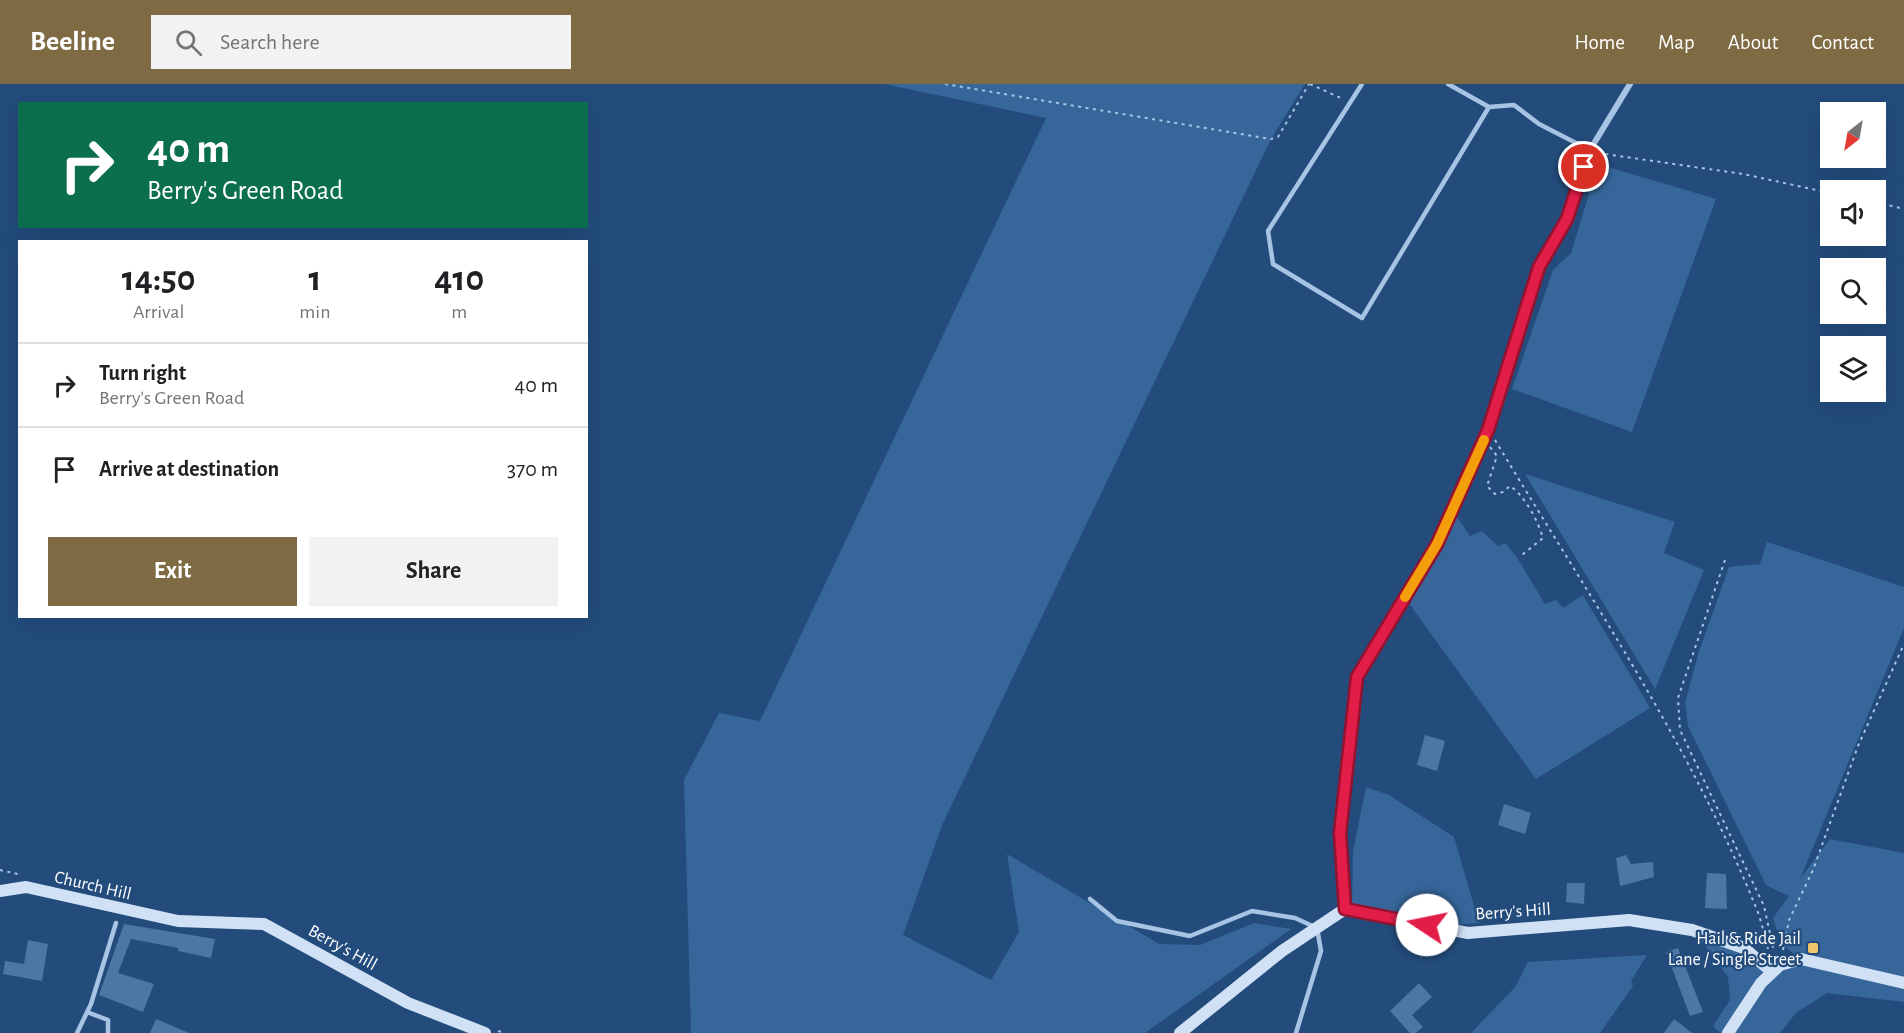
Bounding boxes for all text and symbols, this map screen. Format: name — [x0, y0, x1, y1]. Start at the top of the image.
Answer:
search box — [151, 15, 571, 69]
icon: search — [172, 26, 205, 59]
text: Beeline — [30, 28, 115, 56]
text: Search here — [220, 31, 320, 53]
text: Home — [1574, 32, 1625, 53]
text: Map — [1658, 32, 1695, 53]
text: About — [1728, 32, 1778, 53]
text: Contact — [1811, 32, 1874, 53]
north arrow — [1820, 102, 1886, 168]
map controls — [1820, 102, 1886, 402]
icon: right — [48, 126, 126, 204]
text: 40 m — [147, 128, 230, 170]
pin — [1558, 141, 1609, 192]
icon: arrive — [1567, 150, 1600, 183]
text: Berry's Green Road — [147, 177, 343, 204]
button: sound — [1820, 180, 1886, 246]
button: search — [1820, 258, 1886, 324]
text: 14:50 — [122, 261, 195, 297]
text: 1 — [308, 261, 321, 297]
text: 410 — [434, 261, 484, 297]
text: Arrival — [133, 302, 184, 322]
text: min — [299, 302, 330, 322]
text: m — [451, 302, 467, 322]
button: layers — [1820, 336, 1886, 402]
text: Turn right — [99, 362, 186, 384]
icon: right — [48, 369, 81, 402]
text: 40 m — [515, 374, 558, 396]
text: Berry's Green Road — [99, 388, 244, 408]
icon: arrive — [48, 453, 81, 486]
text: Arrive at destination — [99, 458, 279, 480]
text: 370 m — [507, 458, 558, 480]
button: Exit — [48, 537, 297, 606]
button: Share — [309, 537, 558, 606]
street label: Church Hill — [53, 868, 133, 904]
position arrow — [1395, 893, 1459, 957]
street label: Berry's Hill — [1475, 900, 1551, 924]
street label: Berry's Hill — [305, 922, 380, 974]
place label: Hail & Ride Jail Lane / Single Street — [1668, 930, 1801, 969]
marker: Hail & Ride Jail Lane / Single Street — [1806, 941, 1820, 955]

